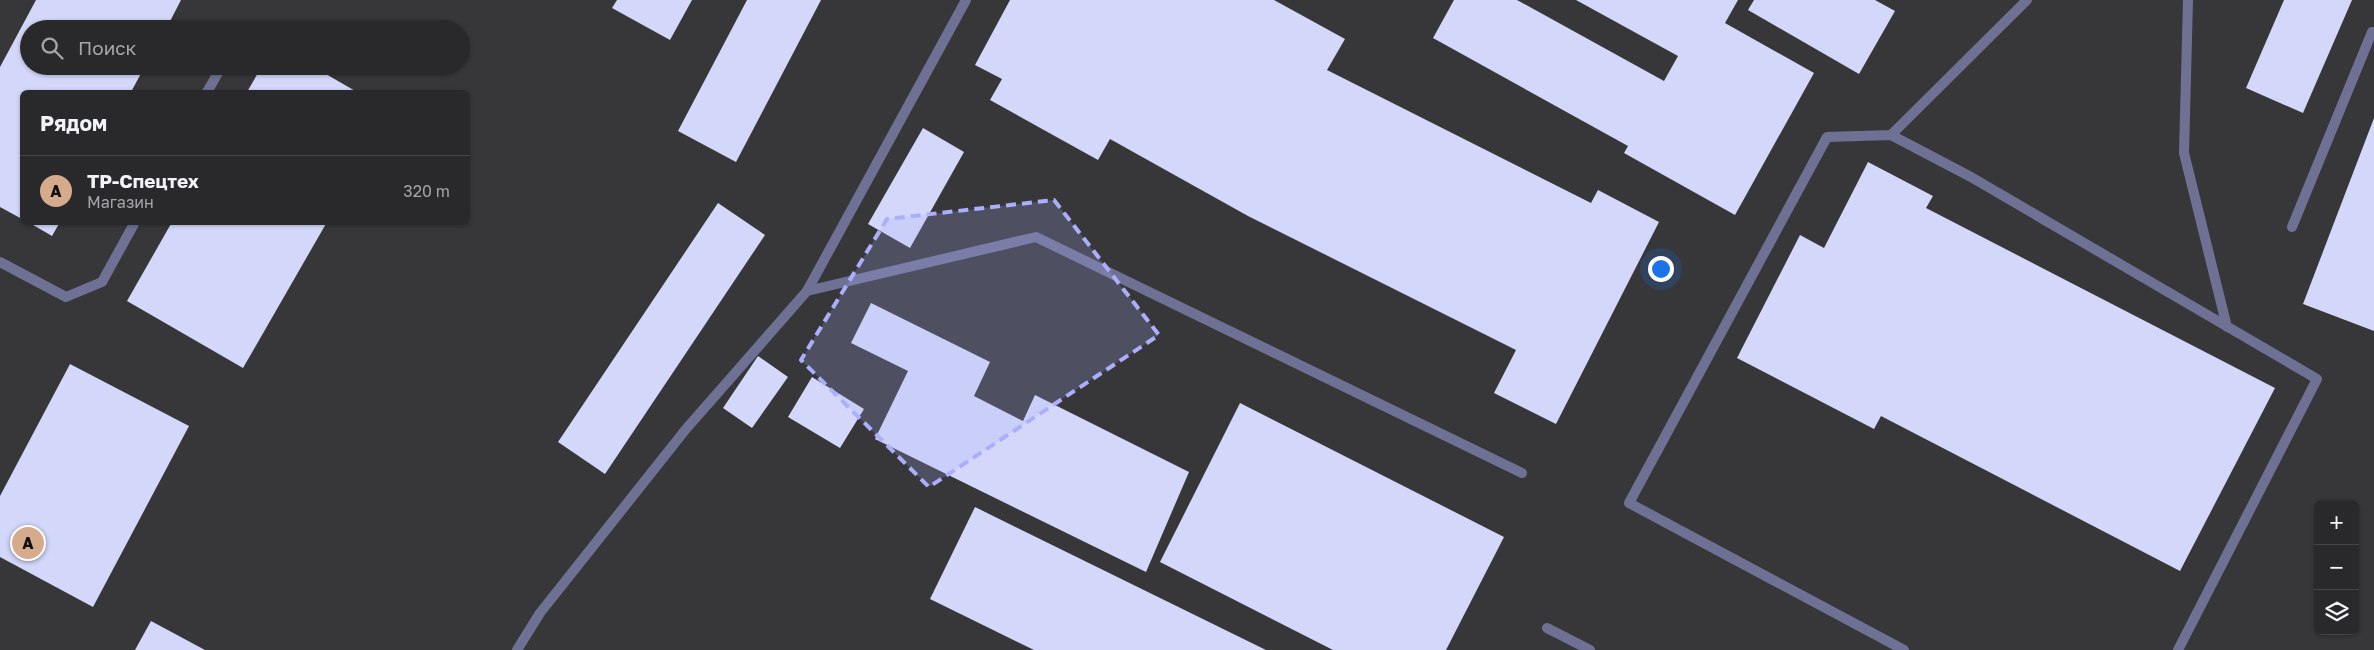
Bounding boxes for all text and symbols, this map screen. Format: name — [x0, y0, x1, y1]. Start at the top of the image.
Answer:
search box — [20, 20, 470, 75]
icon: search — [38, 34, 66, 62]
text: Поиск — [78, 36, 137, 59]
text: Рядом — [40, 110, 107, 136]
text: ТР-Спецтех — [87, 169, 199, 192]
text: A — [50, 181, 62, 201]
text: 320 m — [403, 181, 450, 201]
text: Магазин — [87, 192, 154, 212]
your location — [1648, 256, 1674, 282]
map controls — [2314, 500, 2359, 635]
button: + — [2314, 500, 2359, 545]
pin: A — [12, 524, 44, 562]
button: − — [2314, 545, 2359, 590]
button: layers — [2314, 590, 2359, 635]

